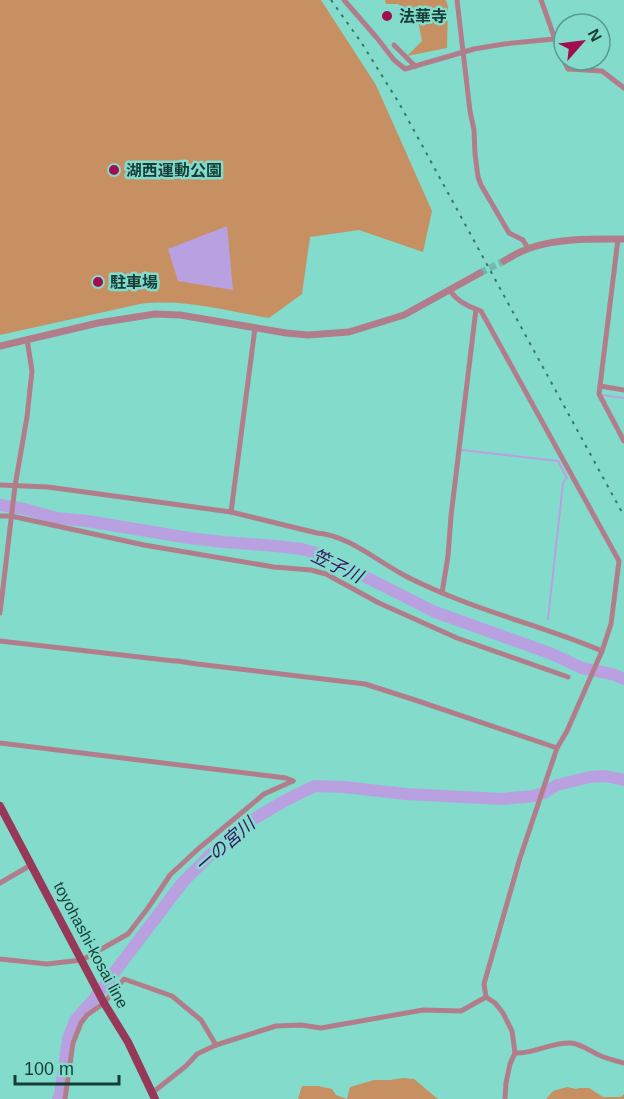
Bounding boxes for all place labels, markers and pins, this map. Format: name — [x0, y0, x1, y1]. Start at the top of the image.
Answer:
place label: 法華寺 — [399, 8, 447, 25]
marker: 法華寺 — [380, 9, 394, 23]
place label: 湖西運動公園 — [126, 162, 222, 179]
marker: 湖西運動公園 — [107, 163, 121, 177]
place label: 駐車場 — [110, 274, 158, 291]
marker: 駐車場 — [91, 275, 105, 289]

